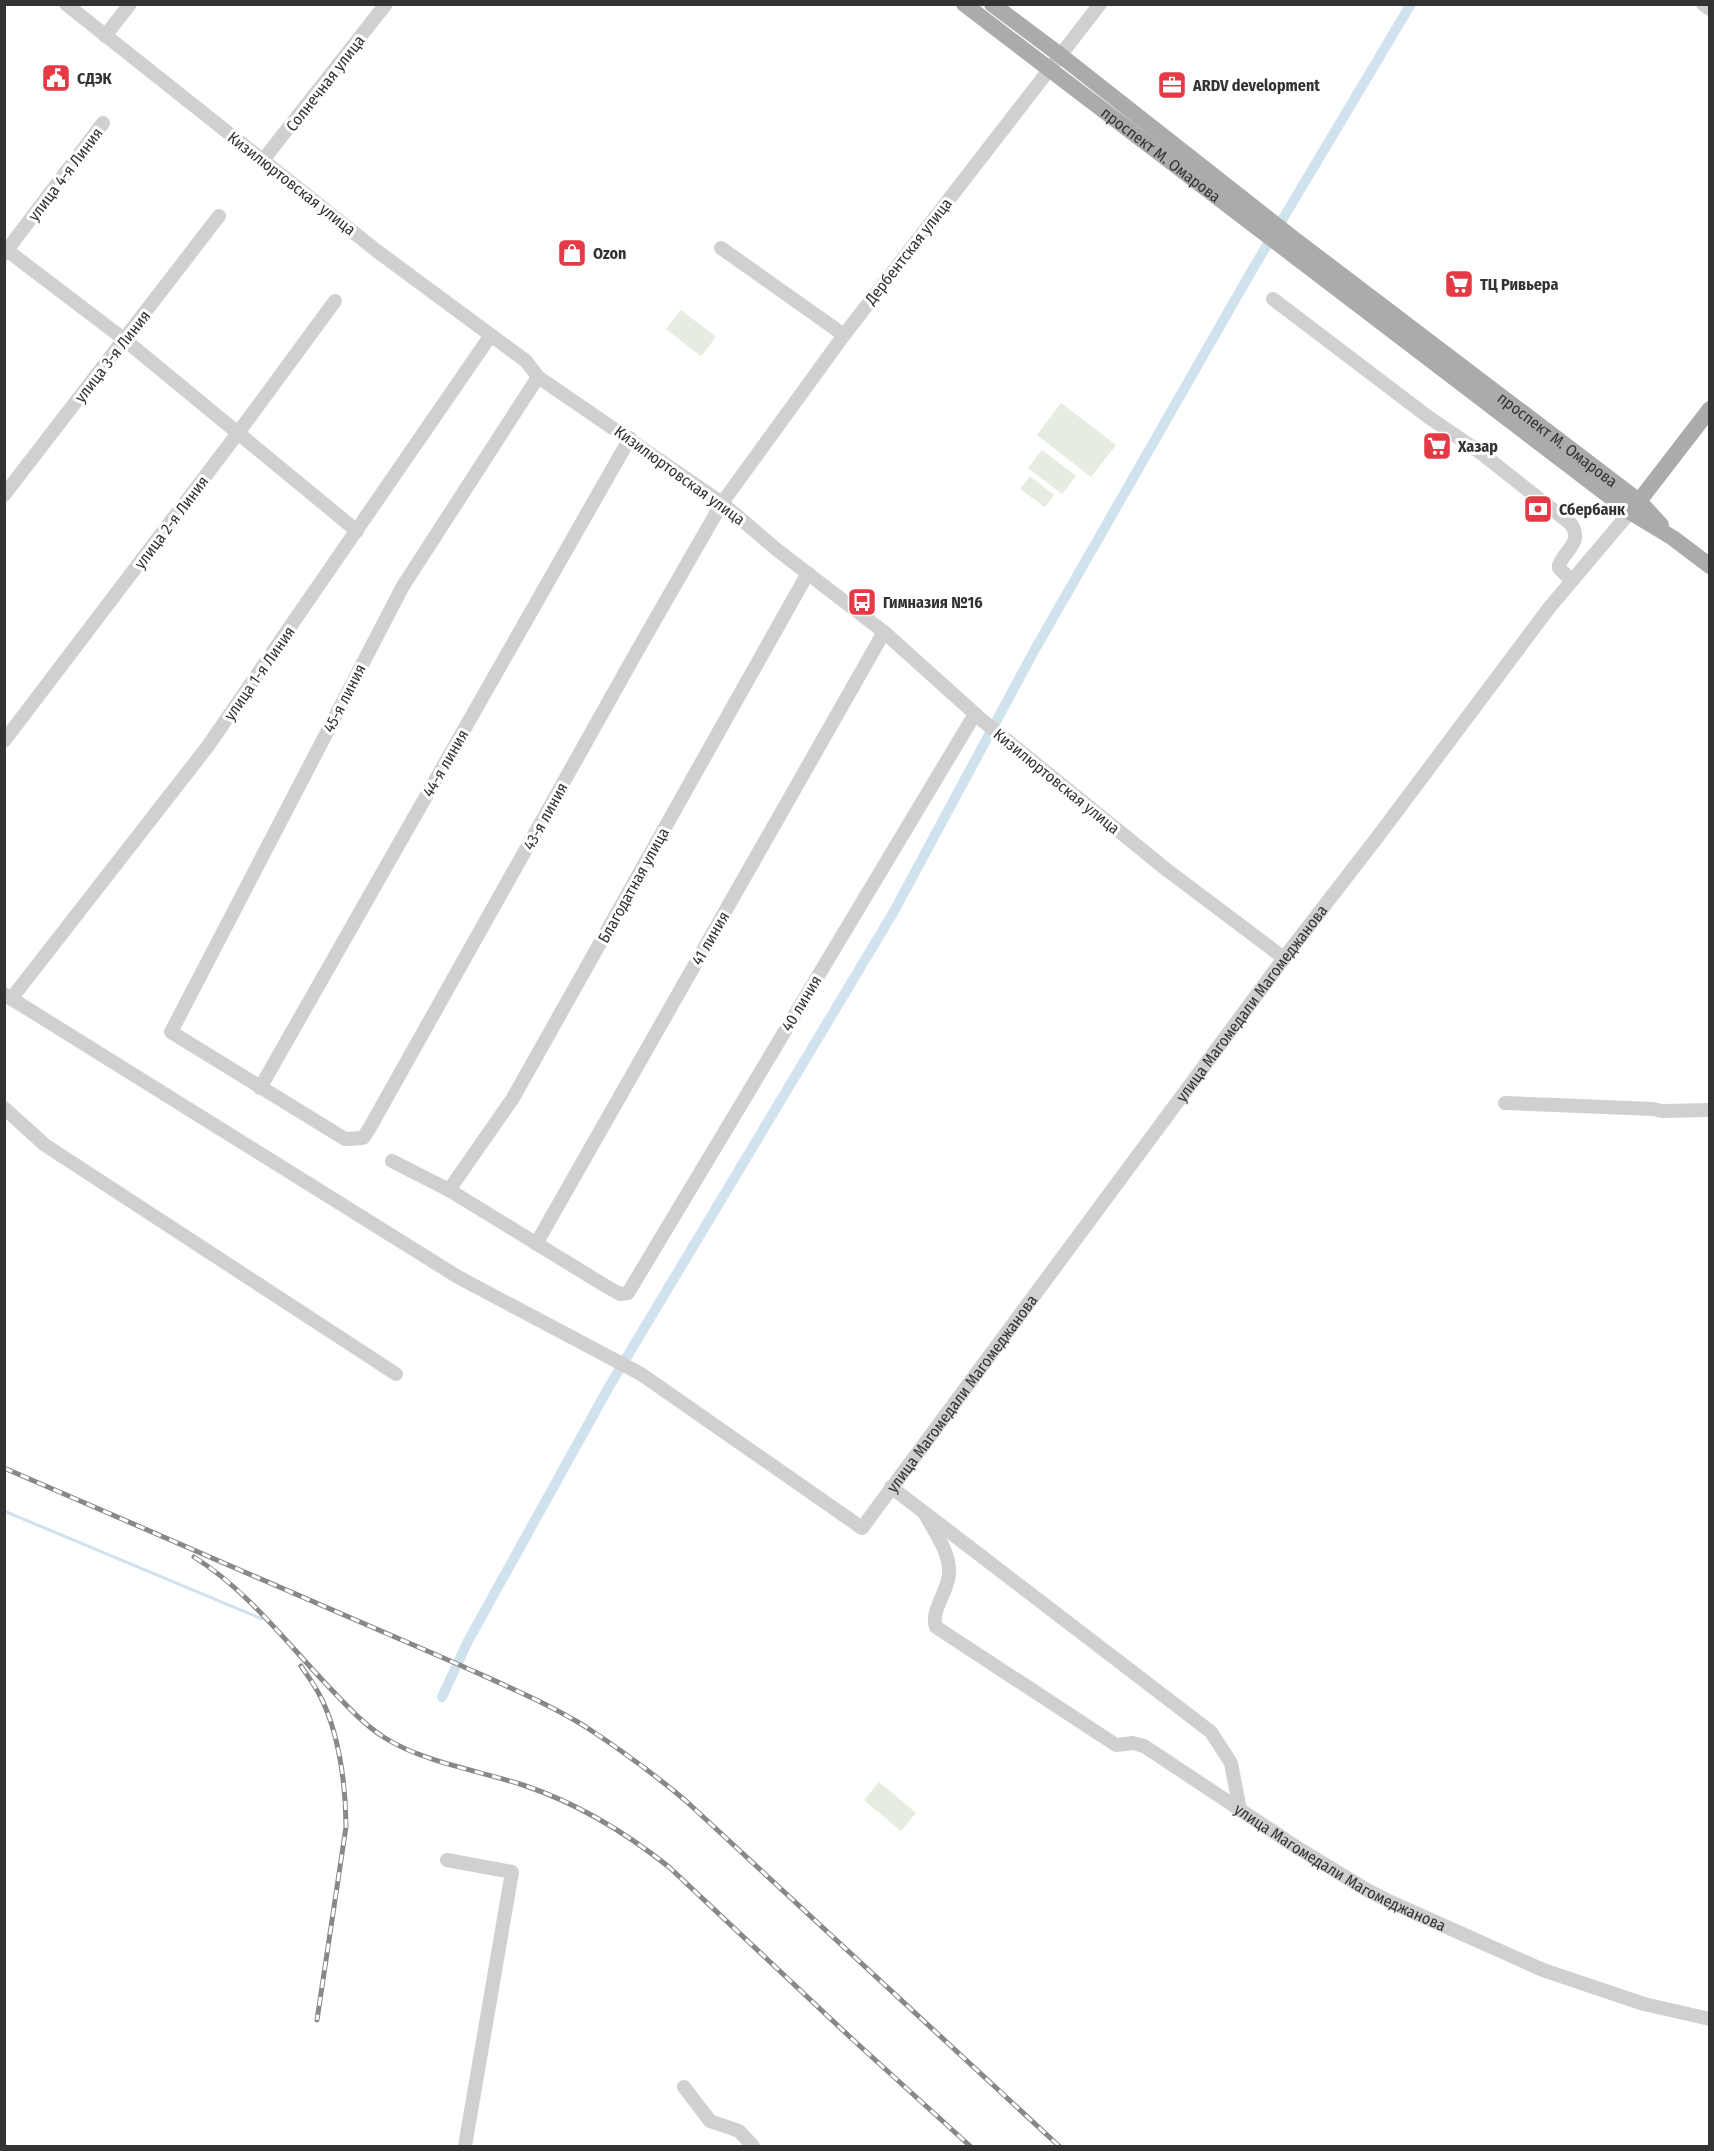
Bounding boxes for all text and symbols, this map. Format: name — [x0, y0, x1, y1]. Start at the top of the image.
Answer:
street label: Солнечная улица — [282, 31, 369, 135]
public building icon: СДЭК — [40, 62, 72, 94]
place label: СДЭК — [77, 69, 113, 88]
office icon: ARDV development — [1156, 69, 1188, 101]
place label: ARDV development — [1192, 76, 1320, 95]
street label: проспект М. Омарова — [1097, 103, 1225, 207]
street label: улица 4-я Линия — [24, 124, 107, 225]
street label: Кизилюртовская улица — [224, 128, 359, 239]
street label: Дербентская улица — [860, 194, 956, 309]
shop icon: Ozon — [556, 237, 588, 269]
place label: Ozon — [593, 244, 626, 263]
supermarket icon: ТЦ Ривьера — [1443, 268, 1475, 300]
place label: ТЦ Ривьера — [1480, 275, 1558, 294]
street label: улица 3-я Линия — [71, 307, 154, 406]
street label: проспект М. Омарова — [1494, 388, 1621, 491]
street label: Кизилюртовская улица — [611, 422, 749, 529]
supermarket icon: Хазар — [1421, 430, 1453, 462]
place label: Хазар — [1457, 437, 1498, 456]
street label: улица 2-я Линия — [130, 472, 212, 572]
bank icon: Сбербанк — [1522, 493, 1554, 525]
place label: Сбербанк — [1559, 500, 1626, 519]
bus stop icon: Гимназия №16 — [846, 586, 878, 618]
place label: Гимназия №16 — [883, 593, 983, 612]
street label: улица 1-я Линия — [220, 623, 299, 724]
street label: 45-я линия — [319, 661, 370, 736]
street label: Кизилюртовская улица — [990, 725, 1124, 838]
street label: 44-я линия — [419, 726, 472, 800]
street label: 43-я линия — [519, 779, 572, 853]
street label: Благодатная улица — [594, 824, 673, 946]
street label: улица Магомедали Магомеджановa — [1172, 901, 1332, 1106]
street label: 41 линия — [688, 908, 733, 968]
street label: 40 линия — [777, 972, 825, 1035]
street label: улица Магомедали Магомеджановa — [883, 1291, 1042, 1496]
street label: улица Магомедали Магомеджановa — [1231, 1800, 1449, 1936]

